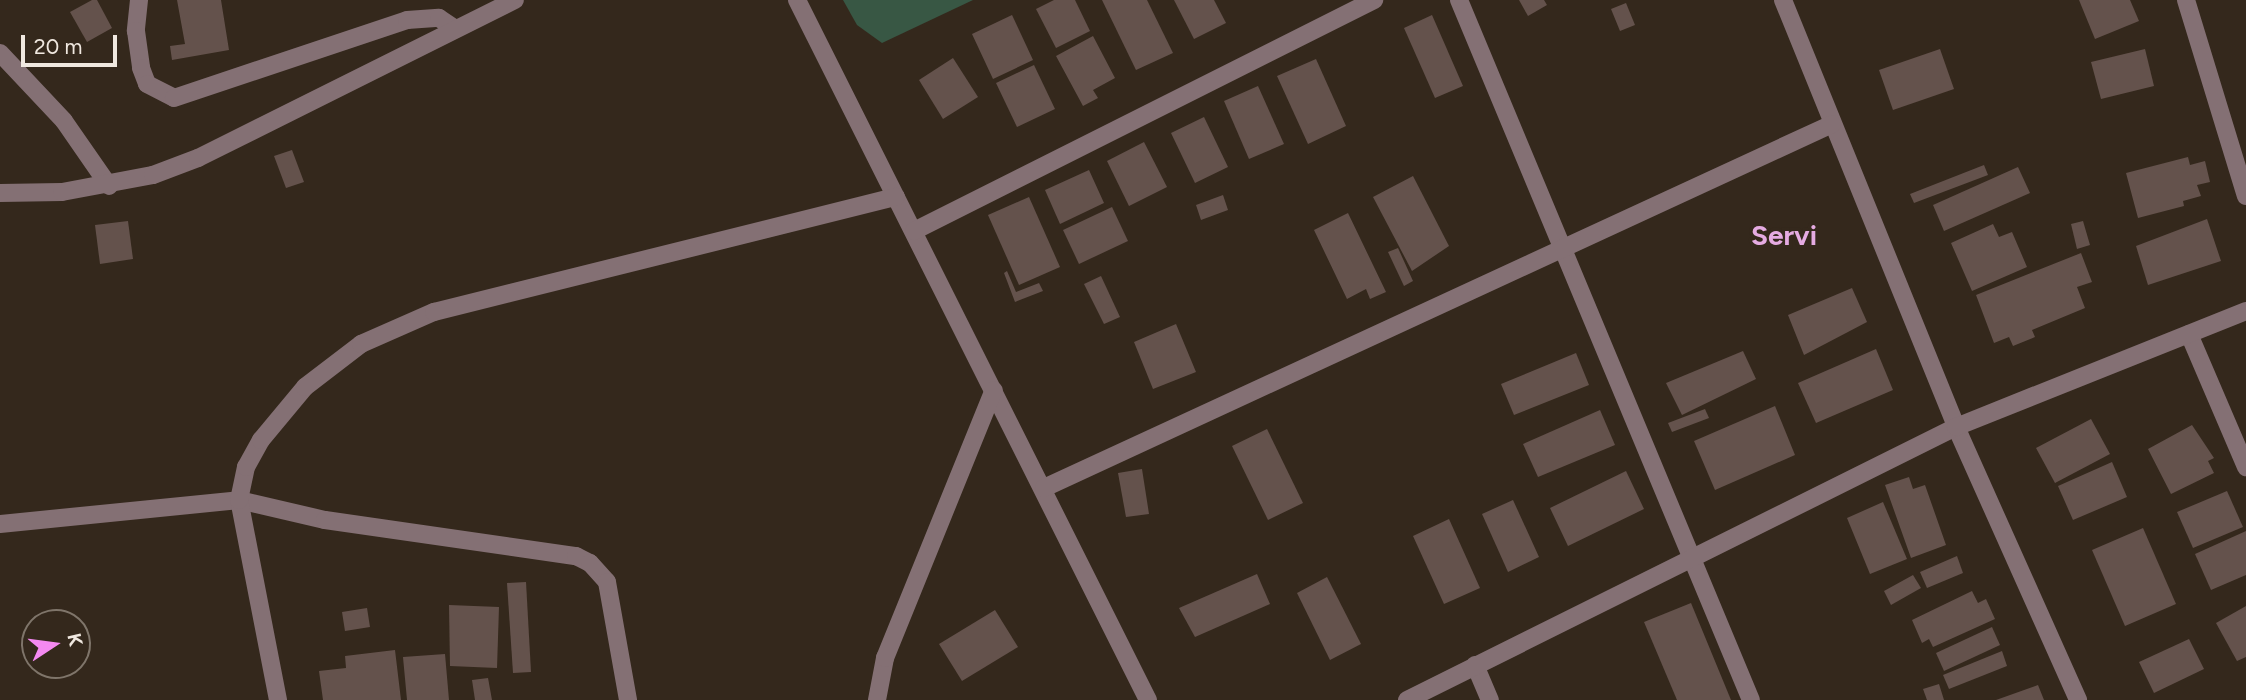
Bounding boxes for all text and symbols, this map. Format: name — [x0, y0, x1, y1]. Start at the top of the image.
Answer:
scale bar — [24, 21, 121, 65]
text: 20 m — [34, 34, 82, 59]
district label: Servi — [1751, 218, 1817, 252]
north arrow — [21, 609, 91, 679]
text: K — [62, 631, 88, 648]

